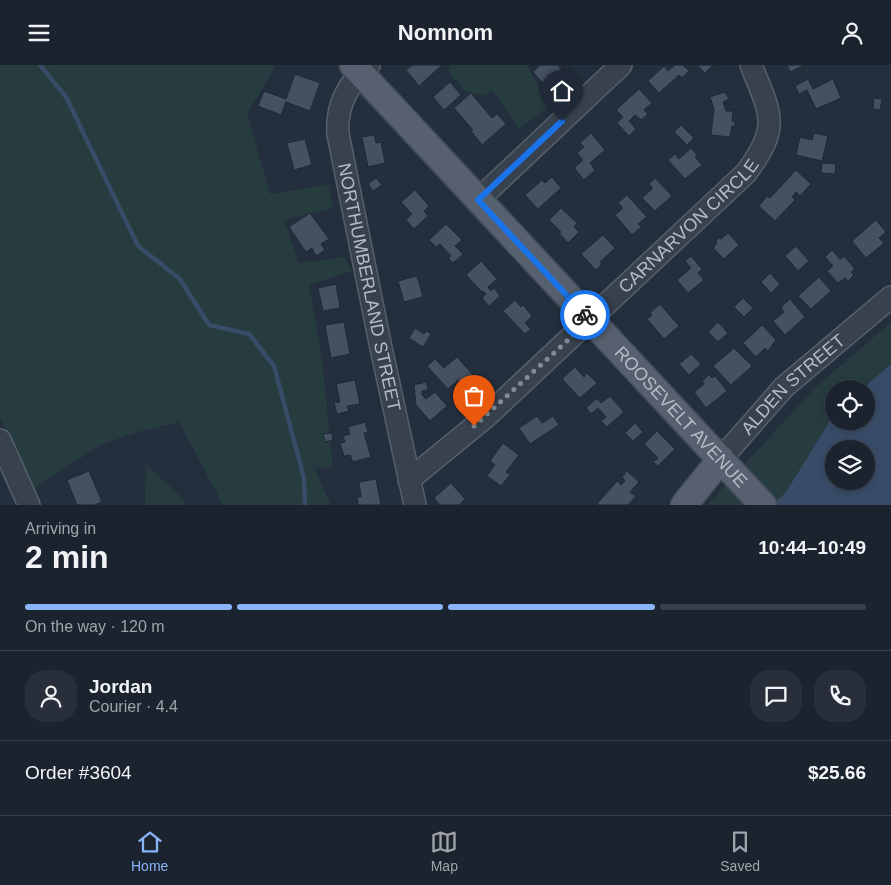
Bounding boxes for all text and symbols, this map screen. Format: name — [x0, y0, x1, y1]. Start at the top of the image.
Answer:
icon: menu — [25, 19, 53, 47]
icon: person — [838, 19, 866, 47]
text: Nomnom — [398, 20, 493, 45]
pin — [541, 70, 583, 121]
icon: home — [548, 77, 576, 105]
street label: CARNARVON CIRCLE — [614, 155, 763, 297]
street label: NORTHUMBERLAND STREET — [334, 161, 404, 413]
courier — [560, 290, 610, 340]
icon: bike — [571, 301, 599, 329]
street label: ALDEN STREET — [737, 330, 849, 439]
street label: ROOSEVELT AVENUE — [610, 342, 751, 491]
pin — [453, 375, 495, 426]
map controls — [825, 380, 875, 490]
button: locate — [825, 380, 875, 430]
icon: bag — [460, 382, 488, 410]
button: layers — [825, 440, 875, 490]
text: Arriving in — [25, 520, 96, 537]
text: 10:44–10:49 — [758, 537, 866, 558]
text: 2 min — [25, 539, 109, 575]
text: On the way · 120 m — [25, 618, 165, 635]
button: person — [25, 670, 77, 722]
button: chat — [750, 670, 802, 722]
button: phone — [814, 670, 866, 722]
text: Jordan — [89, 676, 152, 697]
text: Courier · 4.4 — [89, 698, 178, 715]
text: Order #3604 — [25, 762, 132, 783]
text: $25.66 — [808, 762, 866, 783]
tab: Home — [131, 828, 168, 874]
tab: Map — [430, 828, 458, 874]
tab: Saved — [720, 828, 760, 874]

